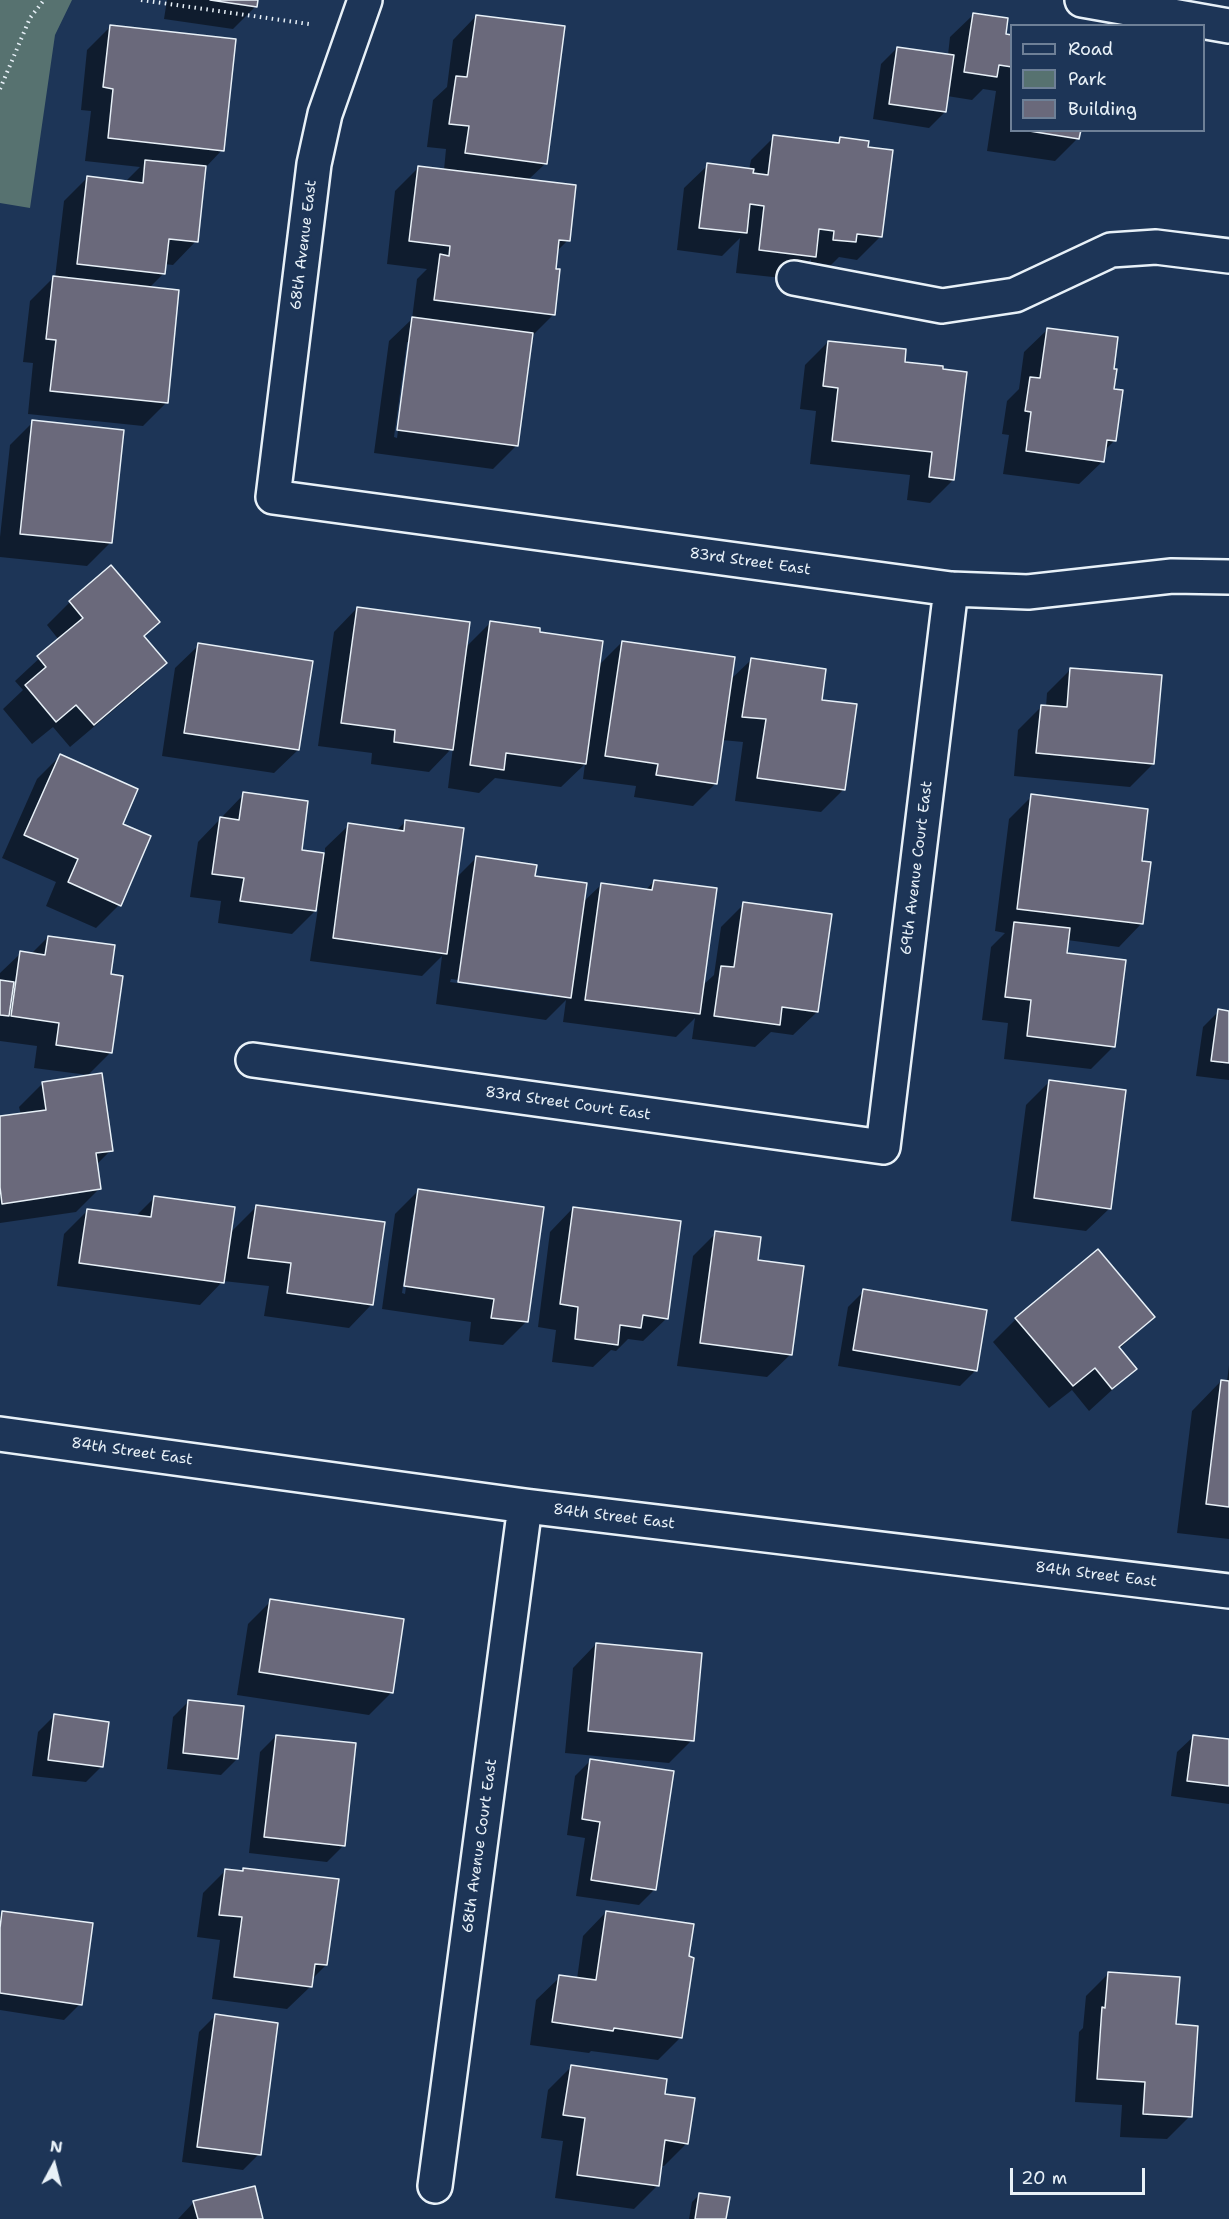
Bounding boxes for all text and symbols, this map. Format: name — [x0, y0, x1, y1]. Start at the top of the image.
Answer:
legend — [1010, 24, 1205, 132]
text: Road — [1068, 37, 1113, 61]
text: Park — [1068, 67, 1107, 91]
text: Building — [1068, 97, 1137, 121]
street label: 68th Avenue East — [287, 179, 321, 311]
street label: 83rd Street East — [688, 545, 812, 579]
street label: 69th Avenue Court East — [897, 780, 937, 956]
street label: 83rd Street Court East — [484, 1083, 652, 1125]
street label: 84th Street East — [70, 1435, 194, 1469]
street label: 84th Street East — [552, 1501, 676, 1533]
street label: 84th Street East — [1034, 1559, 1158, 1591]
street label: 68th Avenue Court East — [459, 1758, 501, 1934]
north arrow — [24, 2135, 84, 2195]
text: N — [49, 2135, 64, 2158]
scale bar — [1013, 2156, 1148, 2194]
text: 20 m — [1021, 2166, 1067, 2190]

